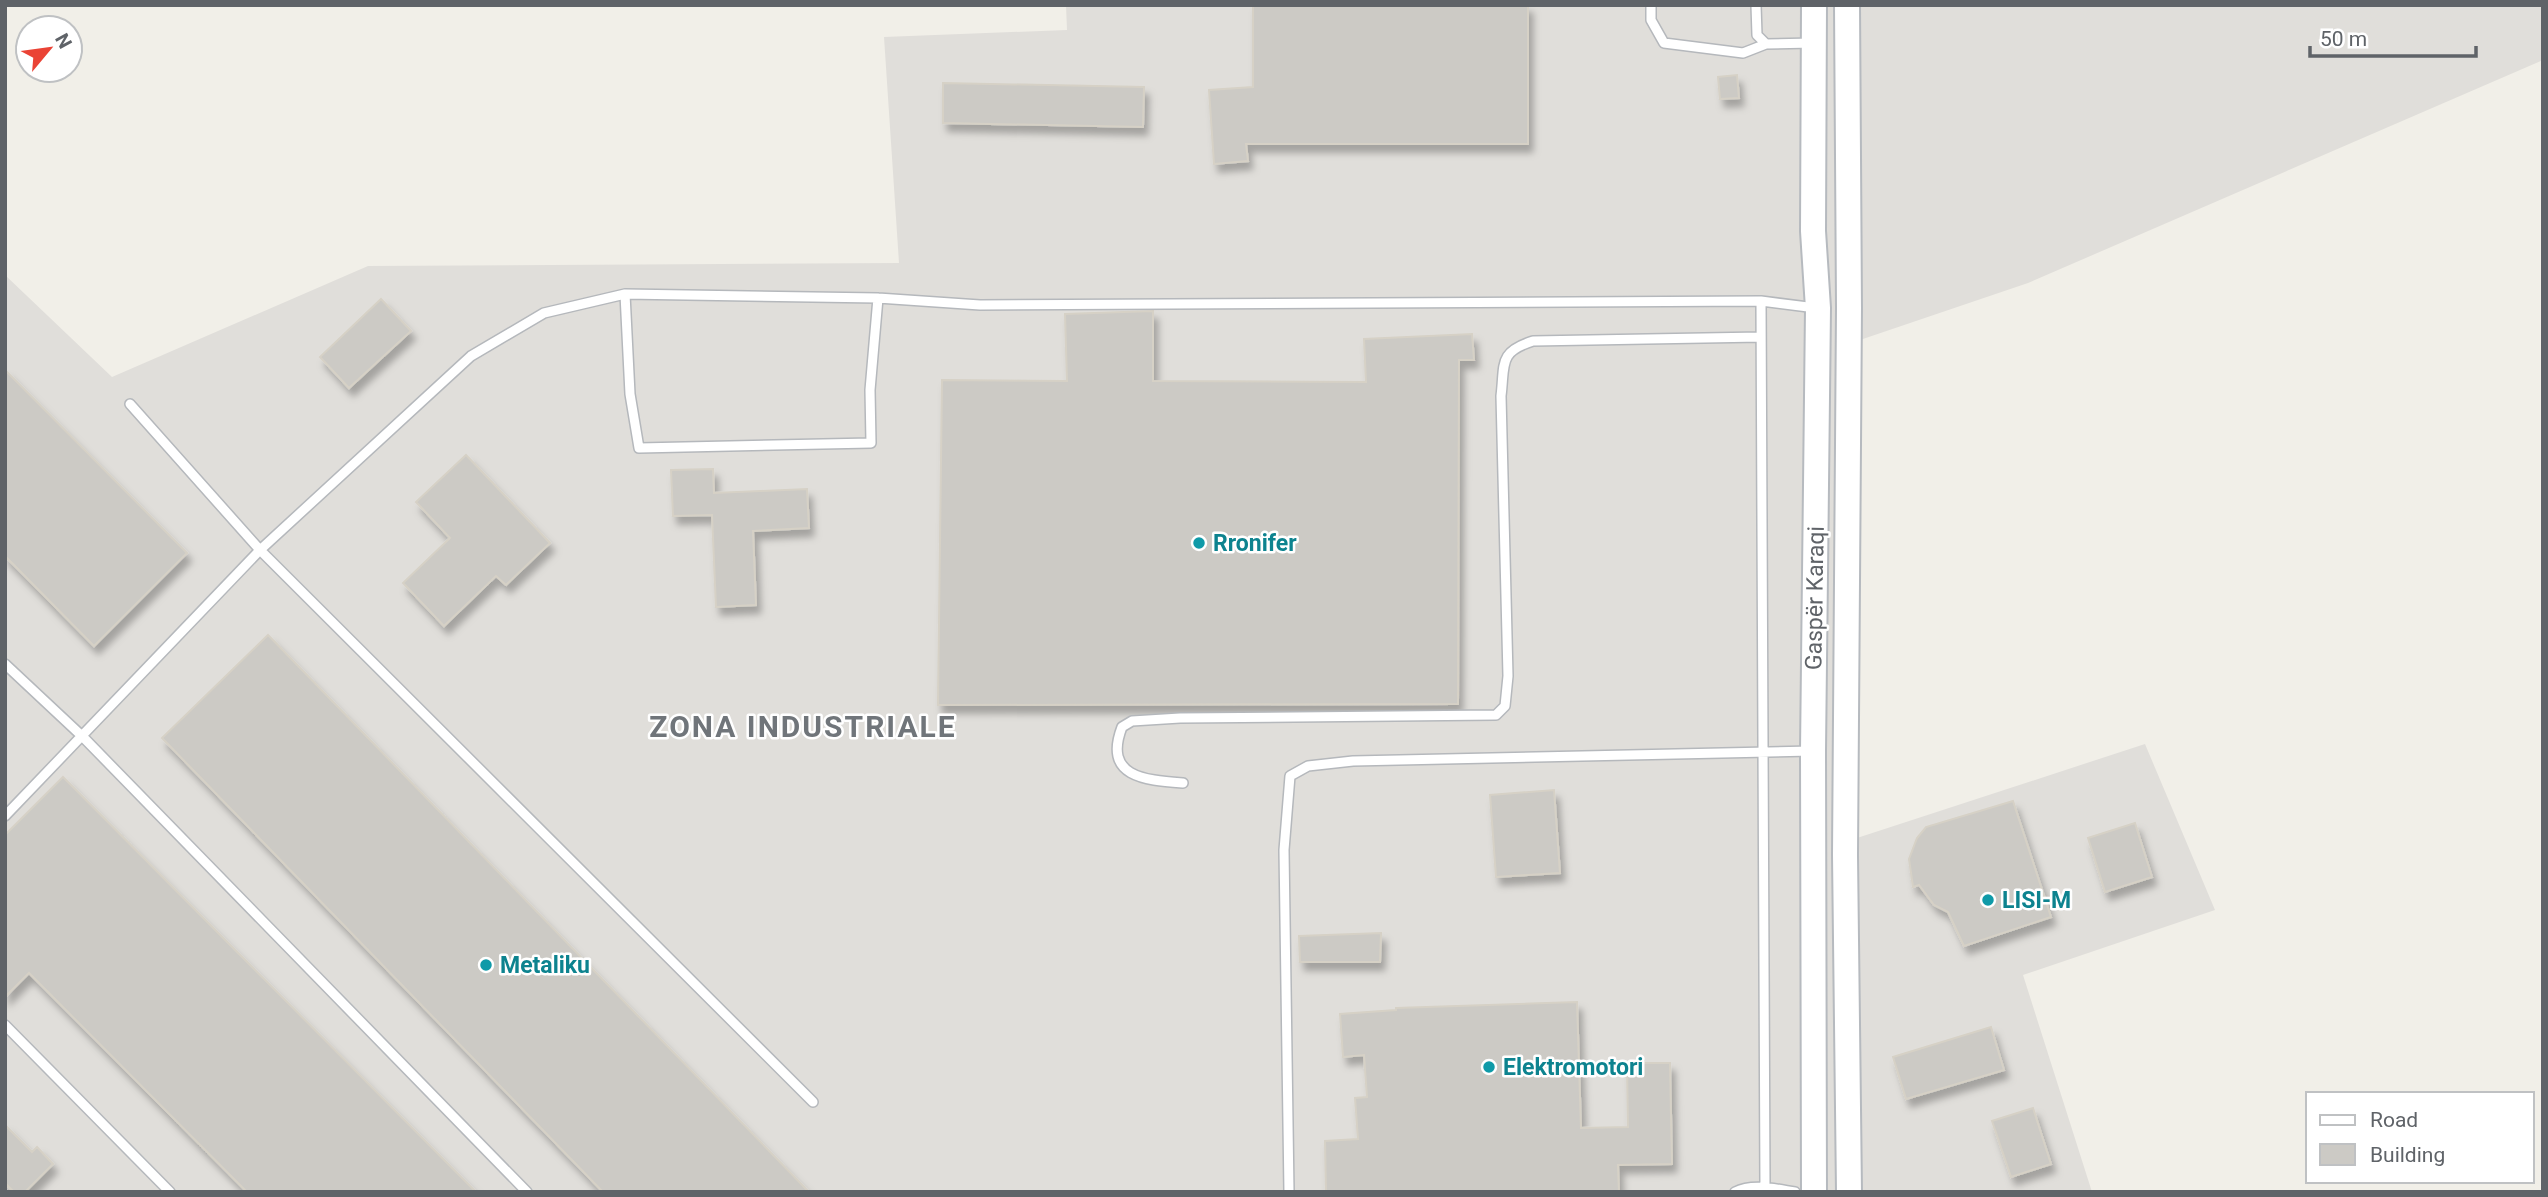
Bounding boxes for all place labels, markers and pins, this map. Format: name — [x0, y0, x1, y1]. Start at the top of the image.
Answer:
place label: Rronifer — [1213, 530, 1297, 557]
marker: Rronifer — [1191, 535, 1207, 551]
place label: LISI-M — [2002, 887, 2071, 914]
marker: LISI-M — [1980, 892, 1996, 908]
place label: Metaliku — [500, 952, 590, 979]
marker: Metaliku — [478, 957, 494, 973]
place label: Elektromotori — [1503, 1054, 1643, 1081]
marker: Elektromotori — [1481, 1059, 1497, 1075]

